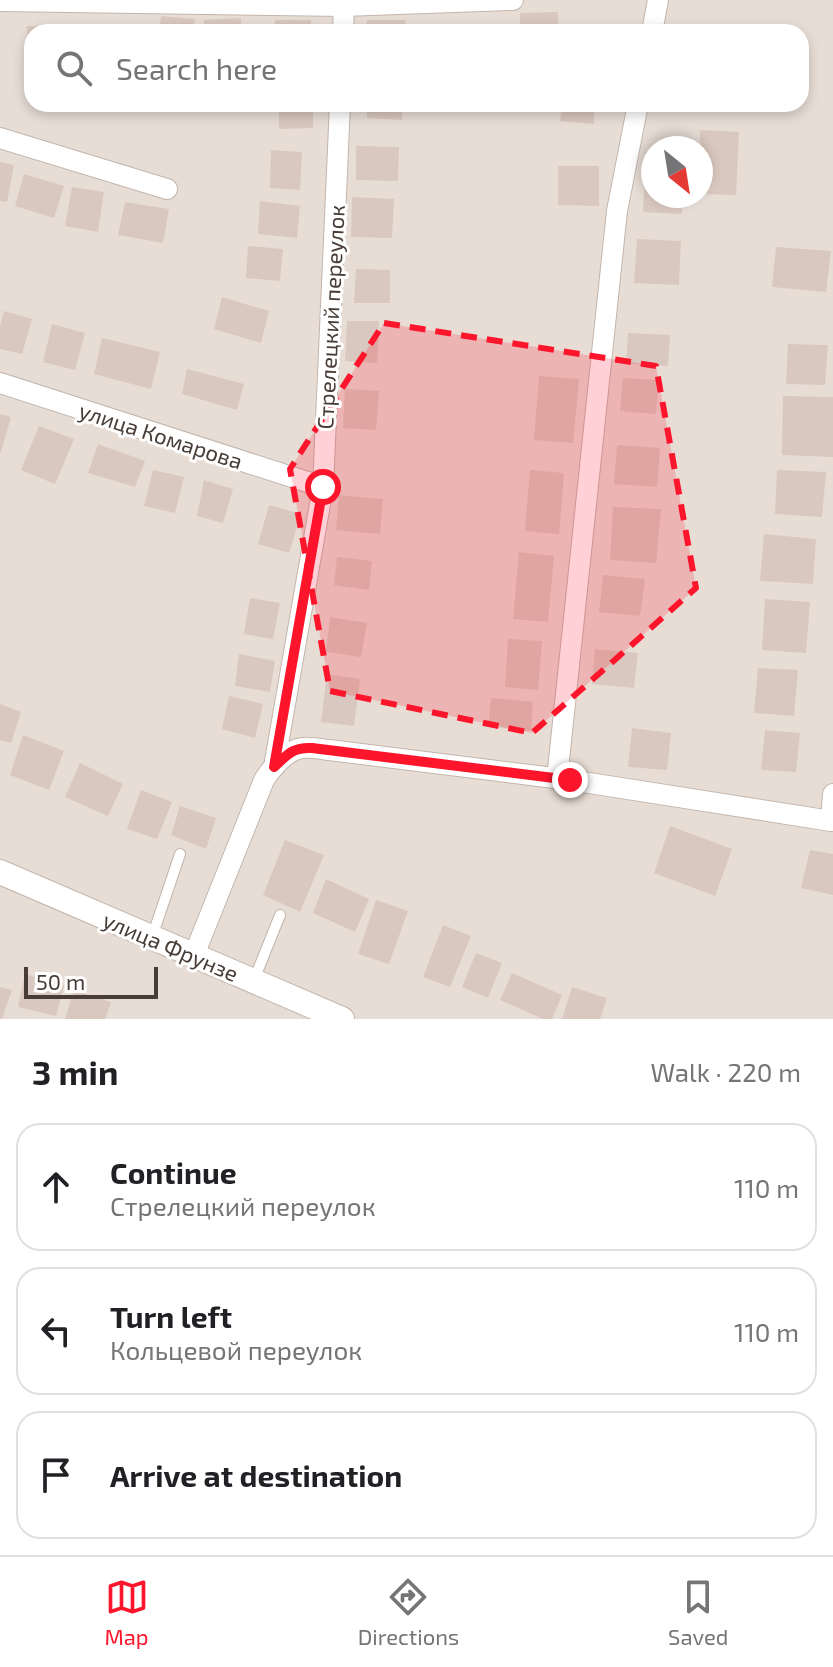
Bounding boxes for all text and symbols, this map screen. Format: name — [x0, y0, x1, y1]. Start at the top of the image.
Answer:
search box — [24, 24, 809, 112]
icon: search — [52, 46, 96, 90]
text: Search here — [116, 50, 277, 86]
north arrow — [641, 136, 713, 208]
street label: Стрелецкий переулок — [311, 204, 350, 430]
street label: улица Комарова — [76, 396, 246, 475]
route start — [305, 469, 341, 505]
route end — [552, 762, 588, 798]
street label: улица Фрунзе — [99, 906, 243, 987]
scale bar — [24, 963, 158, 999]
text: 50 m — [36, 968, 85, 994]
text: 3 min — [32, 1051, 118, 1092]
text: Walk · 220 m — [650, 1056, 801, 1087]
text: Continue — [110, 1154, 237, 1190]
icon: ahead — [34, 1165, 78, 1209]
text: 110 m — [734, 1172, 799, 1203]
text: Стрелецкий переулок — [110, 1190, 376, 1221]
text: Turn left — [110, 1298, 232, 1334]
icon: left — [34, 1309, 78, 1353]
text: 110 m — [734, 1316, 799, 1347]
text: Кольцевой переулок — [110, 1334, 362, 1365]
icon: arrive — [34, 1453, 78, 1497]
text: Arrive at destination — [110, 1457, 402, 1493]
tab: Map — [105, 1575, 149, 1649]
tab: Directions — [358, 1575, 459, 1649]
tab: Saved — [668, 1575, 728, 1649]

